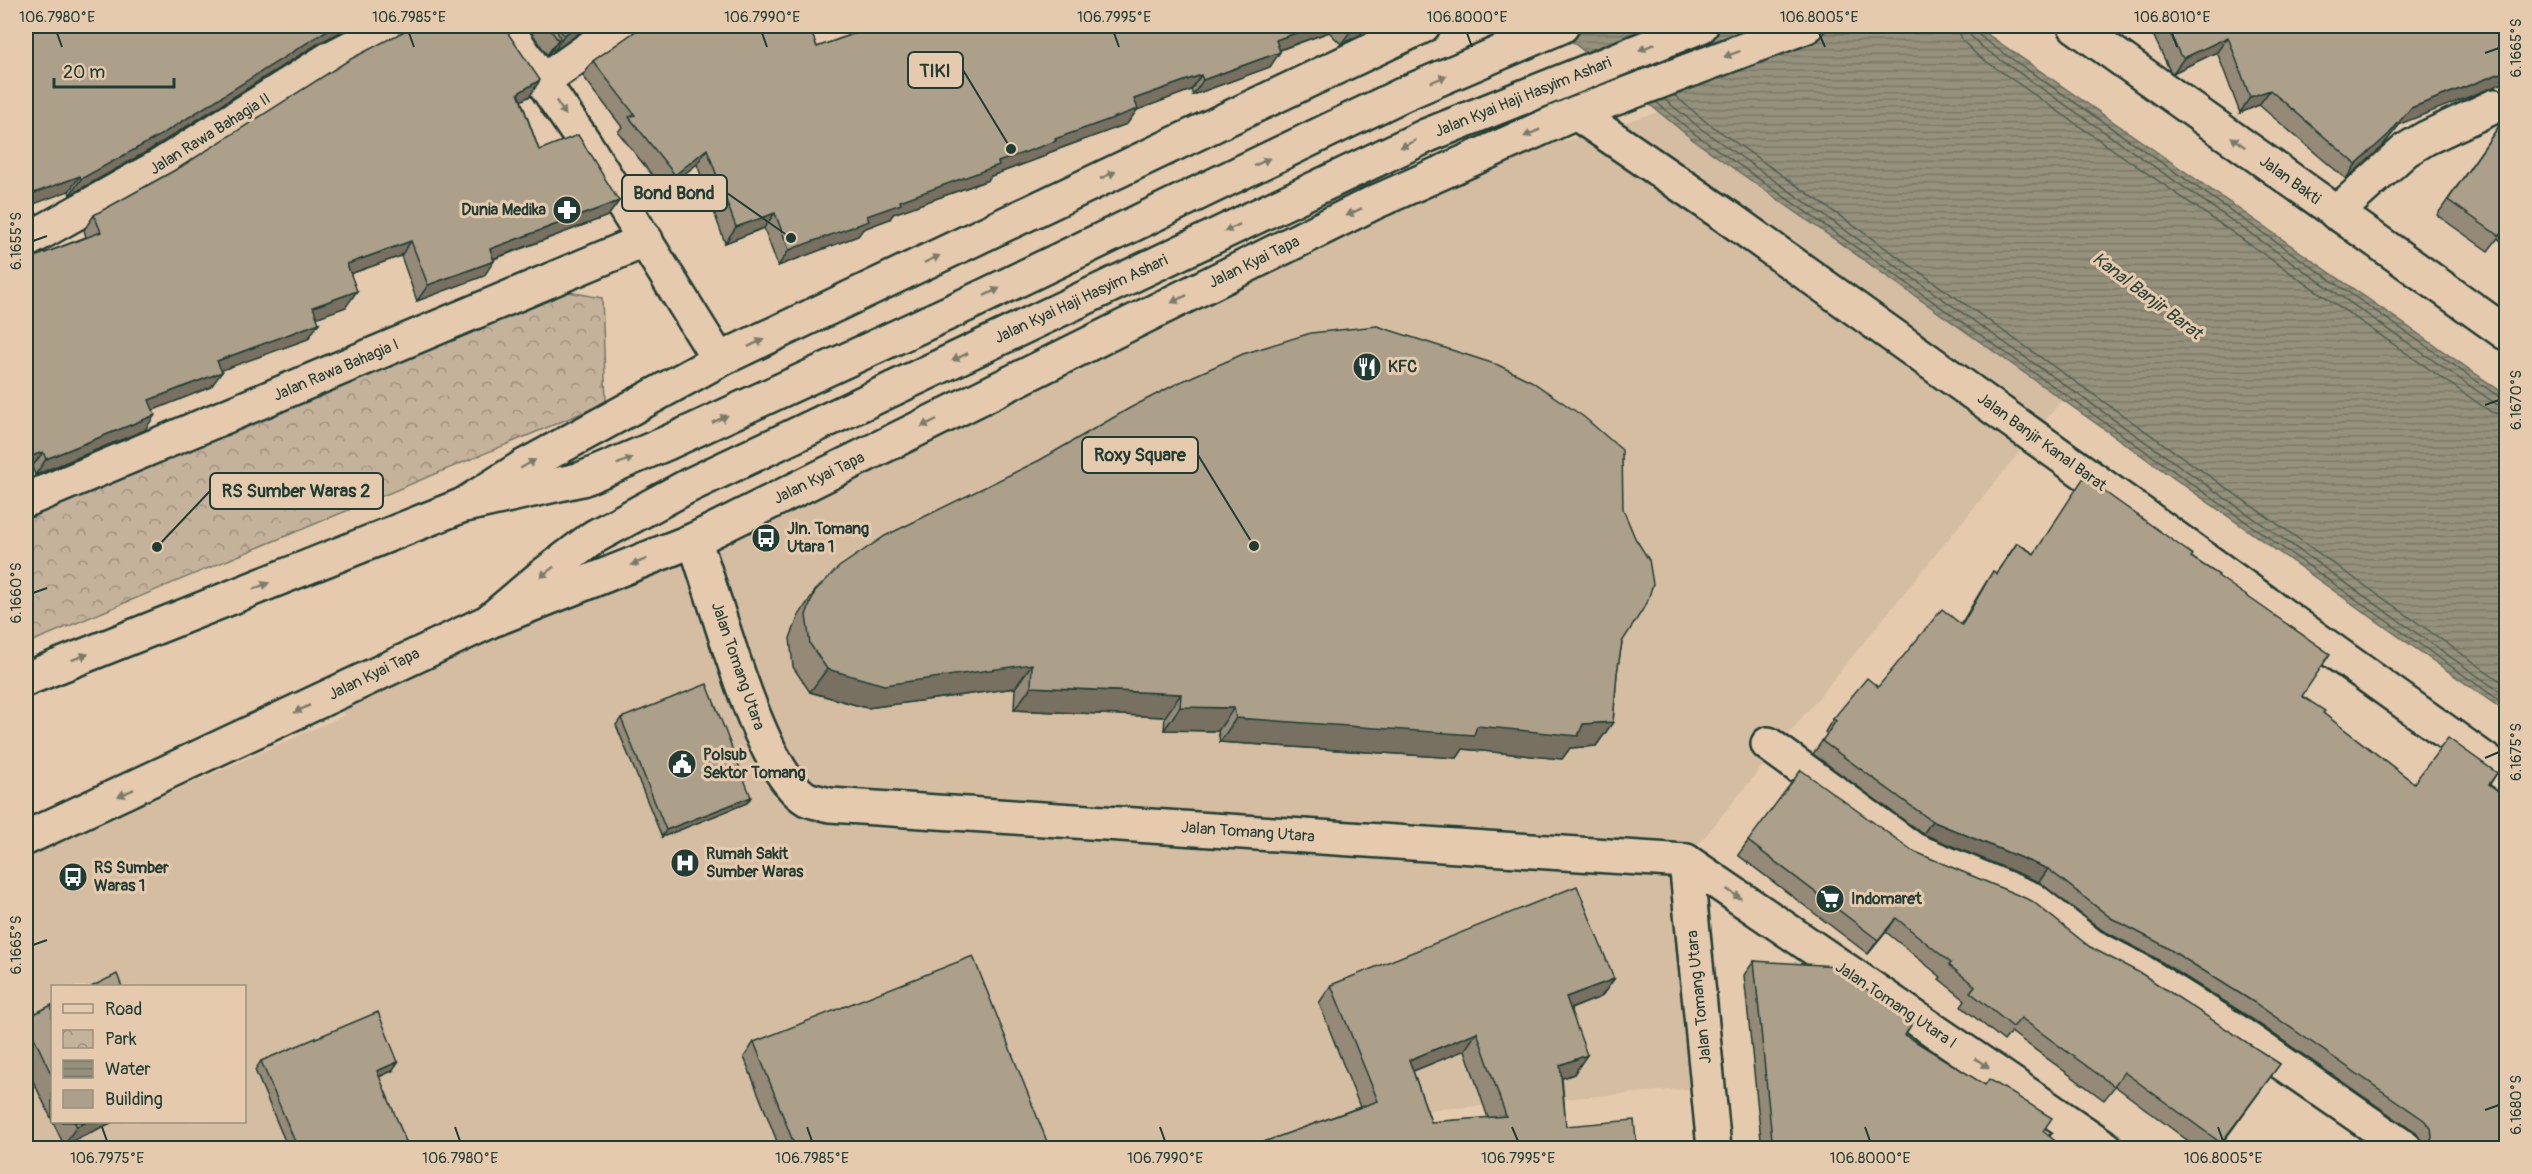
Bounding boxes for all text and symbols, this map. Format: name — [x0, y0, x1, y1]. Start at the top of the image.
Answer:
text: 106.7980°E — [19, 8, 95, 27]
text: 106.7985°E — [372, 8, 446, 27]
text: 106.7990°E — [724, 8, 800, 27]
text: 106.7995°E — [1077, 8, 1151, 27]
text: 106.8000°E — [1427, 8, 1508, 27]
text: 106.8005°E — [1780, 8, 1859, 27]
text: 106.8010°E — [2134, 8, 2210, 27]
text: 6.1665°S — [2507, 19, 2526, 77]
one-way arrow — [1637, 42, 1655, 52]
one-way arrow — [1723, 49, 1741, 59]
scale bar — [54, 51, 174, 89]
callout: TIKI — [908, 52, 963, 88]
street label: Jalan Kyai Haji Hasyim Ashari — [1432, 52, 1614, 142]
text: TIKI — [919, 60, 951, 83]
text: 20 m — [63, 61, 105, 84]
one-way arrow — [1430, 74, 1447, 83]
street label: Jalan Rawa Bahagia II — [146, 89, 274, 179]
one-way arrow — [556, 100, 567, 117]
one-way arrow — [1522, 128, 1540, 138]
one-way arrow — [2230, 137, 2245, 149]
one-way arrow — [1399, 140, 1416, 149]
street label: Jalan Bakti — [2255, 151, 2325, 209]
one-way arrow — [1254, 157, 1271, 167]
one-way arrow — [1099, 171, 1117, 181]
callout: Bond Bond — [622, 175, 727, 211]
text: Bond Bond — [633, 182, 715, 205]
pharmacy icon: Dunia Medika — [551, 194, 583, 226]
place label: Dunia Medika — [461, 200, 547, 220]
one-way arrow — [1345, 208, 1362, 217]
text: 6.1655°S — [7, 212, 26, 270]
one-way arrow — [1223, 223, 1240, 232]
street label: Jalan Kyai Tapa — [1205, 231, 1303, 293]
water label: Kanal Banjir Barat — [2088, 247, 2208, 346]
street label: Jalan Kyai Haji Hasyim Ashari — [991, 250, 1171, 348]
one-way arrow — [923, 255, 940, 264]
one-way arrow — [984, 288, 1001, 297]
one-way arrow — [1170, 294, 1187, 304]
street label: Jalan Rawa Bahagia I — [270, 335, 402, 405]
one-way arrow — [747, 338, 764, 347]
restaurant icon: KFC — [1351, 351, 1383, 383]
one-way arrow — [952, 352, 969, 361]
place label: KFC — [1388, 357, 1417, 377]
text: 6.1670°S — [2507, 370, 2526, 430]
street label: Jalan Banjir Kanal Barat — [1973, 388, 2111, 496]
one-way arrow — [712, 414, 729, 423]
one-way arrow — [920, 418, 938, 428]
callout: Roxy Square — [1082, 437, 1198, 473]
text: Roxy Square — [1094, 444, 1187, 467]
street label: Jalan Kyai Tapa — [770, 447, 868, 509]
one-way arrow — [616, 456, 634, 466]
one-way arrow — [520, 459, 537, 469]
callout: RS Sumber Waras 2 — [210, 473, 383, 509]
text: RS Sumber Waras 2 — [222, 480, 370, 503]
place label: Jln. Tomang Utara 1 — [787, 519, 869, 557]
bus stop icon: Jln. Tomang Utara 1 — [750, 522, 782, 554]
one-way arrow — [630, 557, 648, 567]
text: 6.1660°S — [7, 563, 26, 623]
one-way arrow — [540, 566, 556, 578]
one-way arrow — [252, 581, 270, 590]
street label: Jalan Tomang Utara — [707, 599, 769, 733]
street label: Jalan Kyai Tapa — [325, 643, 423, 705]
one-way arrow — [71, 652, 89, 662]
one-way arrow — [293, 704, 310, 713]
text: 6.1675°S — [2507, 723, 2526, 781]
place label: Polsub Sektor Tomang — [703, 745, 806, 783]
public building icon: Polsub Sektor Tomang — [666, 748, 698, 780]
one-way arrow — [117, 788, 134, 797]
street label: Jalan Tomang Utara — [1180, 817, 1316, 847]
place label: Rumah Sakit Sumber Waras — [706, 844, 804, 882]
hospital icon: Rumah Sakit Sumber Waras — [669, 847, 701, 879]
place label: RS Sumber Waras 1 — [94, 858, 169, 896]
bus stop icon: RS Sumber Waras 1 — [57, 861, 89, 893]
supermarket icon: Indomaret — [1814, 883, 1846, 915]
one-way arrow — [1726, 888, 1742, 899]
place label: Indomaret — [1851, 889, 1922, 909]
text: 6.1665°S — [7, 916, 26, 974]
street label: Jalan Tomang Utara — [1682, 929, 1716, 1065]
street label: Jalan Tomang Utara I — [1832, 957, 1960, 1053]
legend — [51, 985, 246, 1123]
text: Road — [105, 998, 142, 1021]
text: Park — [105, 1028, 137, 1051]
one-way arrow — [1973, 1057, 1989, 1069]
text: Water — [105, 1058, 151, 1081]
text: 6.1680°S — [2507, 1075, 2526, 1135]
text: Building — [105, 1088, 163, 1111]
text: 106.7975°E — [70, 1149, 144, 1168]
text: 106.7980°E — [422, 1149, 498, 1168]
text: 106.7985°E — [775, 1149, 849, 1168]
text: 106.7990°E — [1127, 1149, 1203, 1168]
text: 106.7995°E — [1481, 1149, 1555, 1168]
text: 106.8000°E — [1830, 1149, 1911, 1168]
text: 106.8005°E — [2184, 1149, 2263, 1168]

